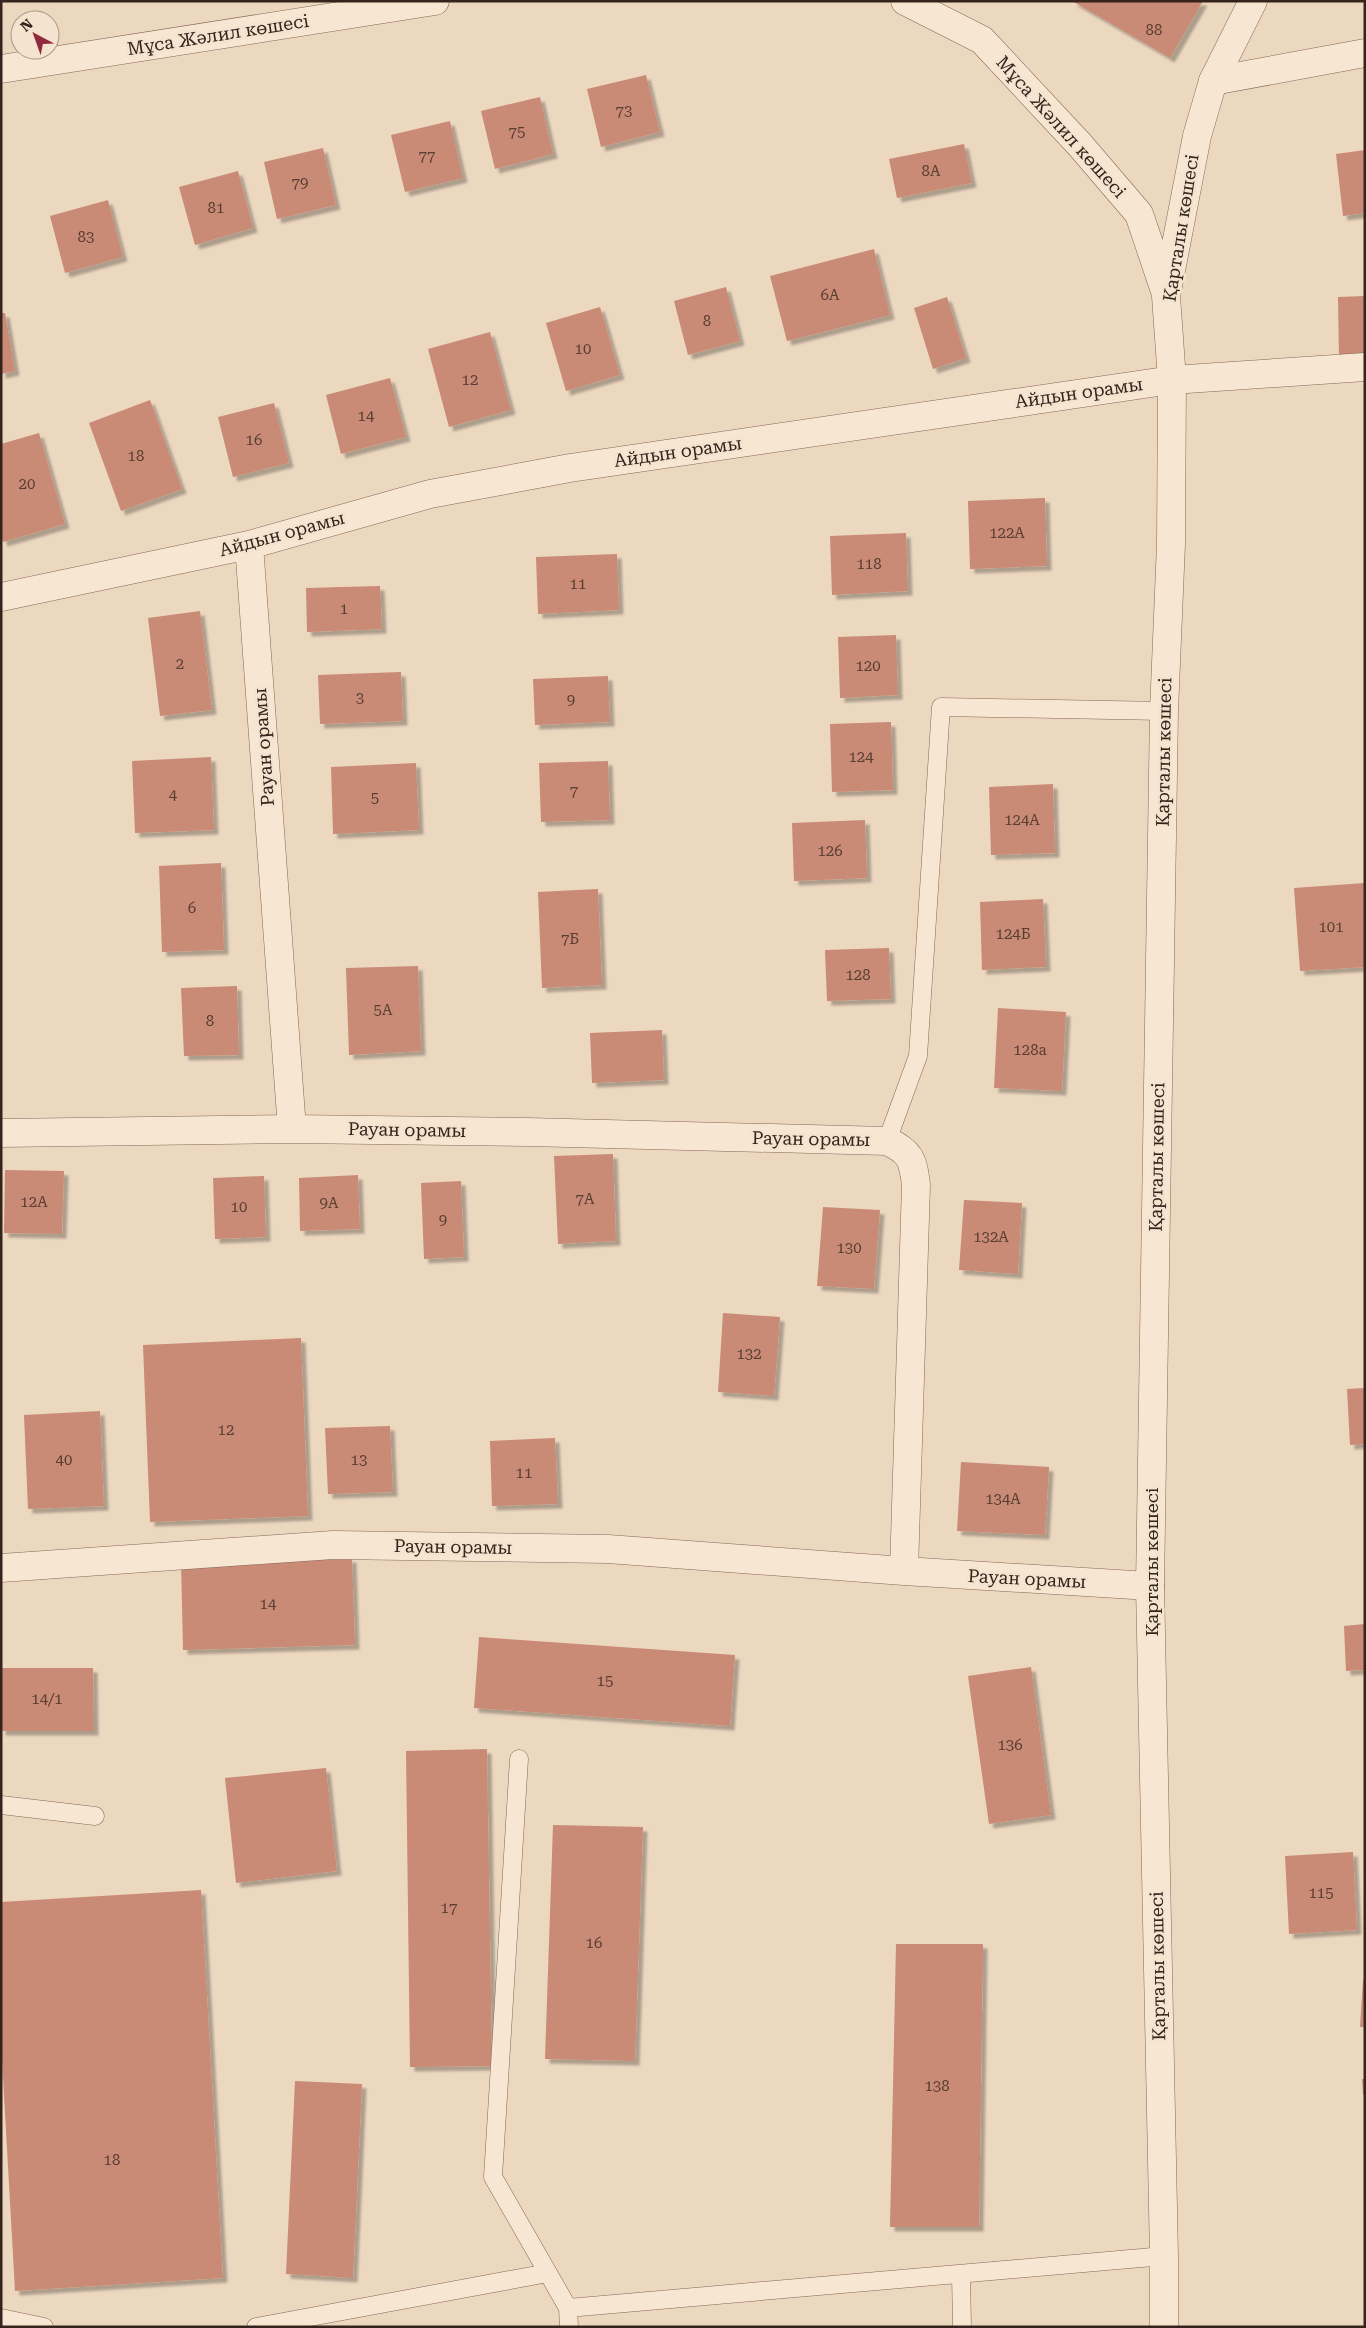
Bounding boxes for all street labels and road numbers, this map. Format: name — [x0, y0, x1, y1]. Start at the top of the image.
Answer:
street label: Мұса Жәлил көшесі — [126, 10, 310, 59]
street label: Мұса Жәлил көшесі — [992, 51, 1131, 202]
street label: Қарталы көшесі — [1158, 152, 1203, 303]
street label: Айдын орамы — [1014, 373, 1144, 412]
street label: Айдын орамы — [613, 432, 743, 471]
street label: Айдын орамы — [217, 507, 347, 560]
street label: Қарталы көшесі — [1152, 677, 1175, 827]
street label: Рауан орамы — [249, 687, 278, 807]
street label: Қарталы көшесі — [1145, 1082, 1168, 1232]
street label: Рауан орамы — [348, 1118, 467, 1141]
street label: Рауан орамы — [752, 1127, 871, 1150]
street label: Қарталы көшесі — [1141, 1487, 1162, 1637]
street label: Рауан орамы — [394, 1535, 513, 1558]
street label: Рауан орамы — [967, 1565, 1087, 1592]
street label: Қарталы көшесі — [1146, 1891, 1169, 2041]

